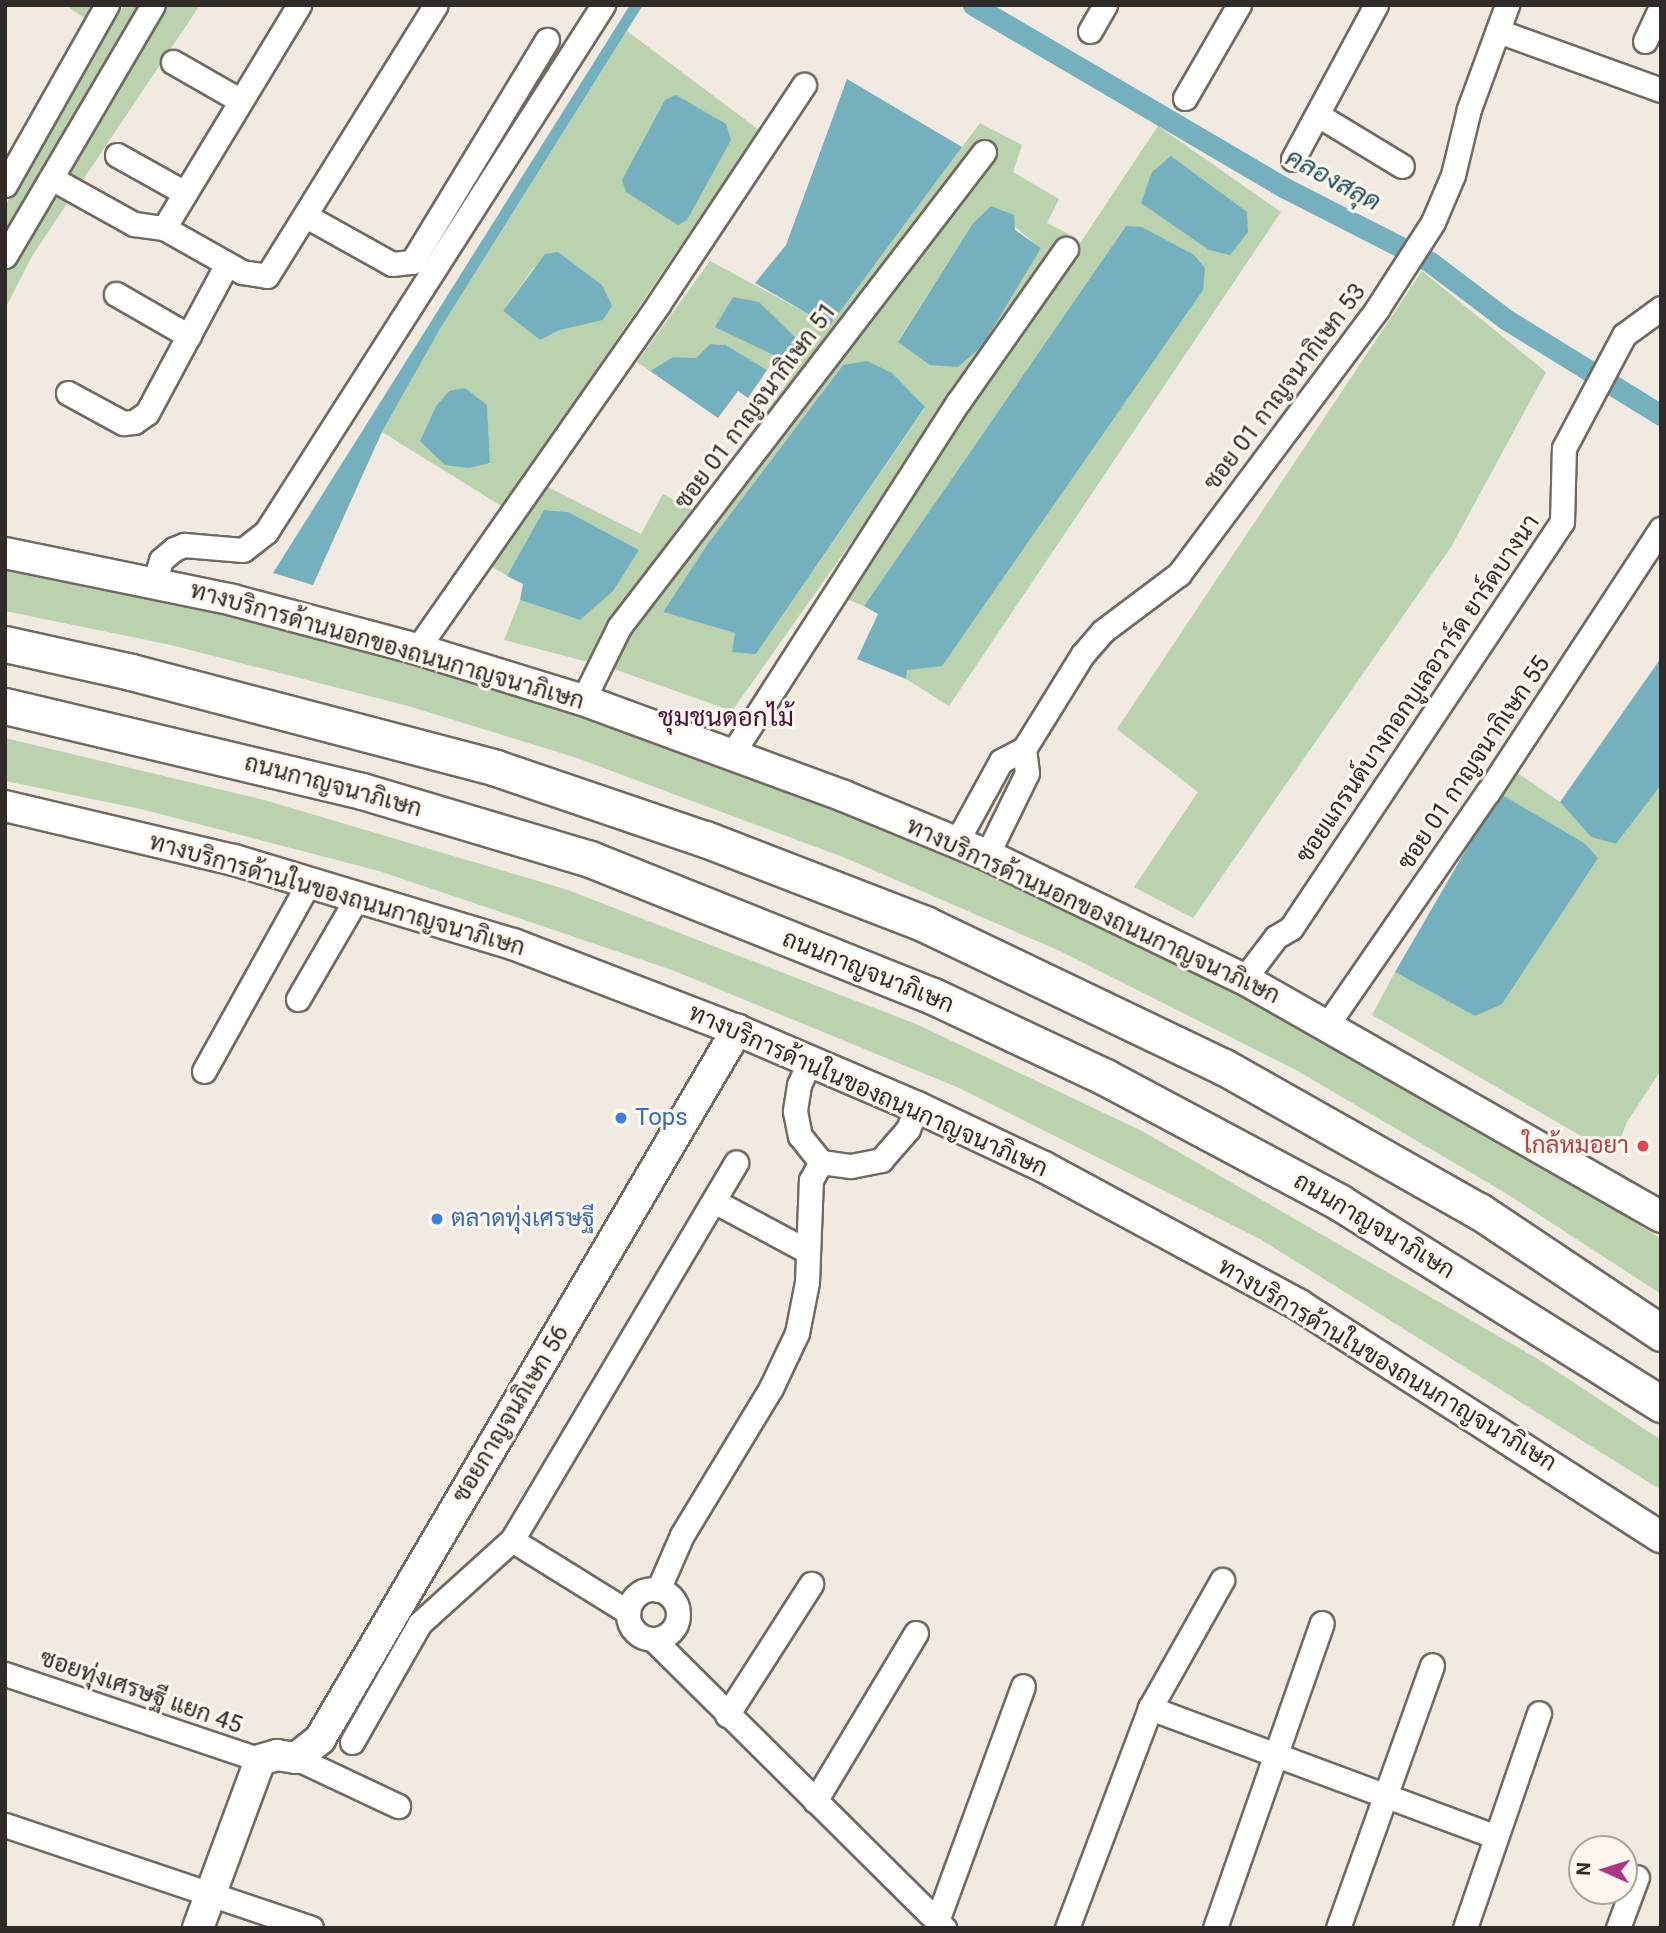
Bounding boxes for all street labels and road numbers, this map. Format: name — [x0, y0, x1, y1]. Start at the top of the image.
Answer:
street label: ซอย 01 กาญจนากิเษก 53 — [1198, 278, 1372, 496]
street label: ซอย 01 กาญจนากิเษก 51 — [669, 297, 843, 515]
street label: ซอยแกรนด์บางกอกบูเลอวาร์ด ยาร์ดบางนา — [1290, 509, 1546, 869]
street label: ทางบริการด้านนอกของถนนกาญจนาภิเษก — [187, 576, 587, 716]
street label: ซอย 01 กาญจนากิเษก 55 — [1392, 651, 1556, 875]
street label: ถนนกาญจนาภิเษก — [241, 748, 425, 824]
street label: ทางบริการด้านนอกของถนนกาญจนาภิเษก — [902, 812, 1284, 1010]
street label: ทางบริการด้านในของถนนกาญจนาภิเษก — [146, 827, 528, 963]
street label: ถนนกาญจนาภิเษก — [778, 924, 958, 1020]
street label: ทางบริการด้านในของถนนกาญจนาภิเษก — [684, 999, 1052, 1183]
street label: ถนนกาญจนาภิเษก — [1288, 1167, 1460, 1285]
street label: ทางบริการด้านในของถนนกาญจนาภิเษก — [1213, 1252, 1561, 1478]
street label: ซอยกาญจนภิเษก 56 — [447, 1320, 575, 1508]
street label: ซอยทุ่งเศรษฐี แยก 45 — [36, 1644, 246, 1740]

